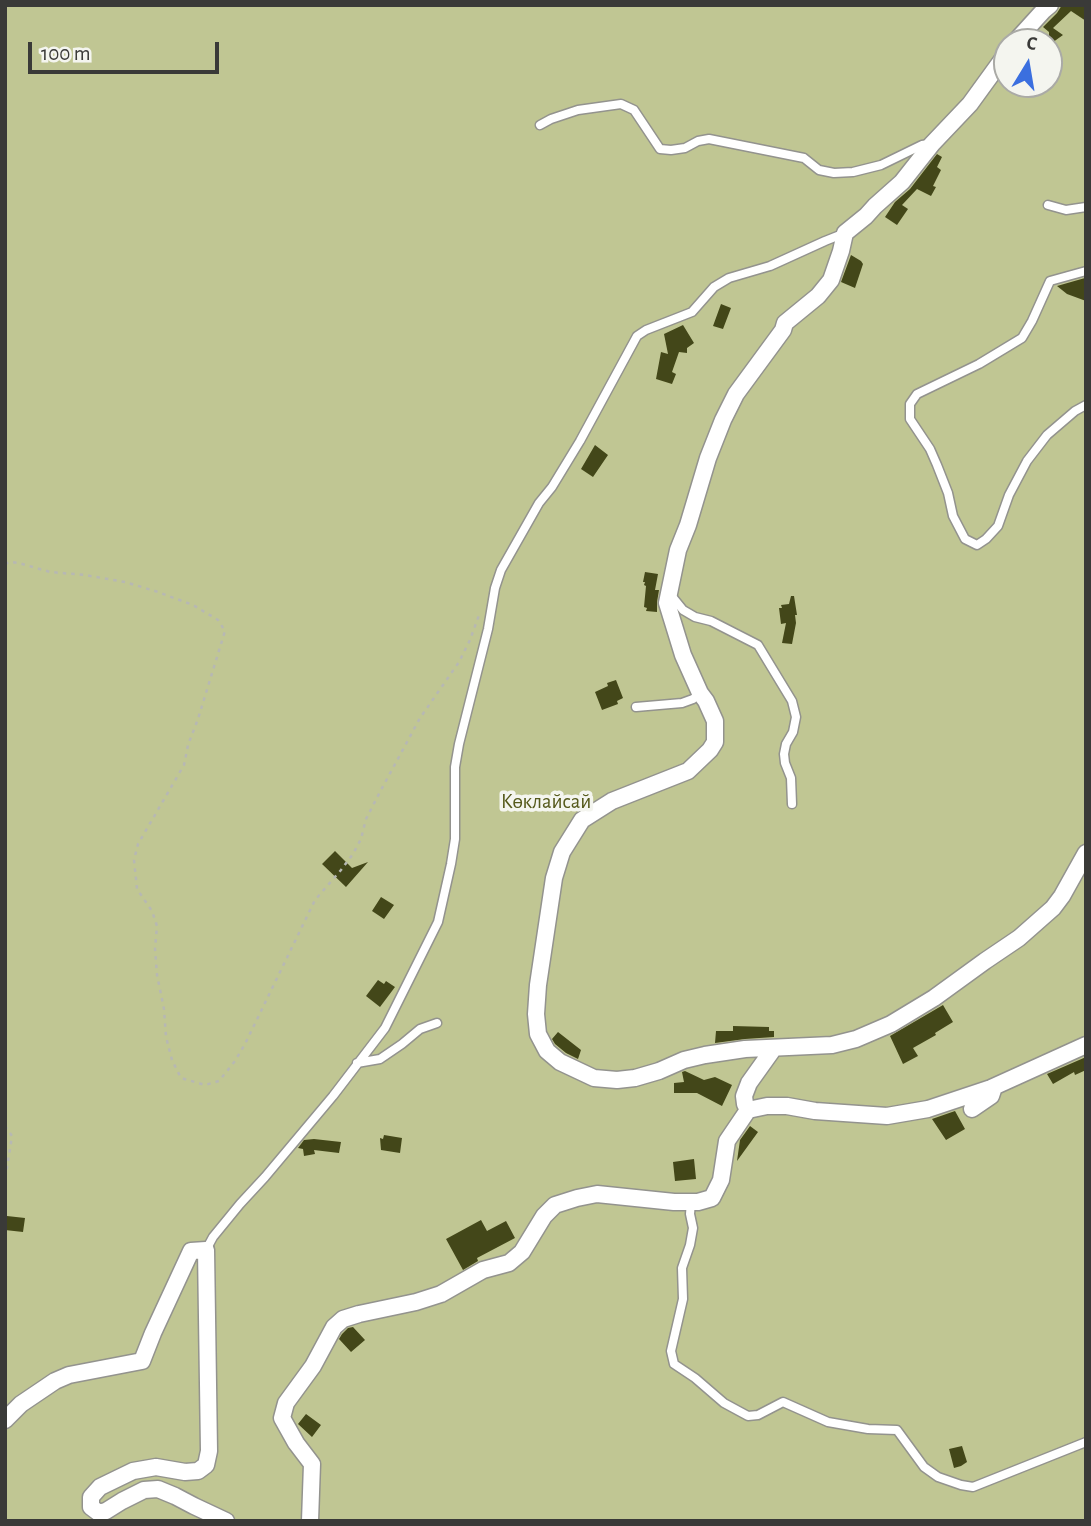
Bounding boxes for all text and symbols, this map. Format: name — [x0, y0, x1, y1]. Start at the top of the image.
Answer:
scale bar — [32, 28, 222, 72]
north arrow — [993, 28, 1063, 98]
text: С — [1025, 34, 1039, 54]
text: 100 m — [41, 43, 91, 64]
park label: Көклайсай — [501, 789, 591, 815]

